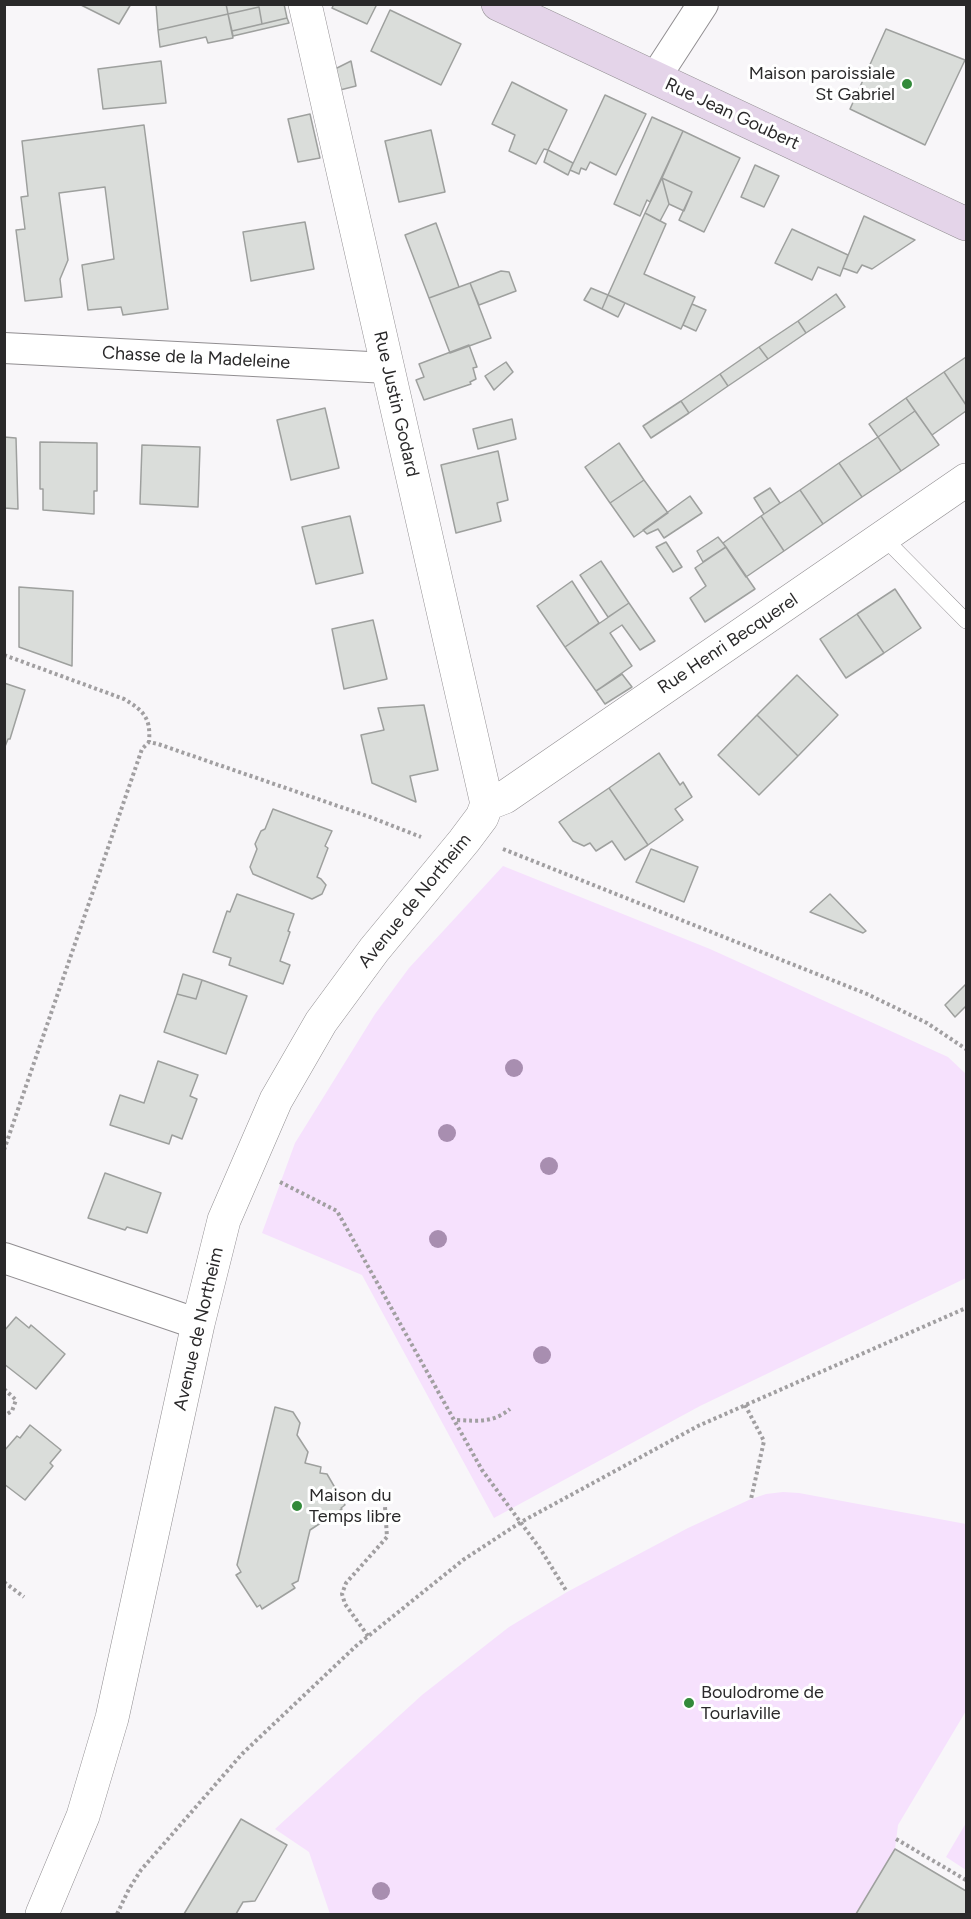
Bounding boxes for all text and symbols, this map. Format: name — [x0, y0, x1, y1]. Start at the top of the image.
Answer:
place label: Maison paroissiale St Gabriel — [749, 63, 895, 106]
street label: Rue Jean Goubert — [661, 73, 803, 155]
marker: Maison paroissiale St Gabriel — [900, 77, 914, 91]
street label: Rue Justin Godard — [369, 329, 423, 479]
street label: Chasse de la Madeleine — [101, 342, 291, 374]
street label: Rue Henri Becquerel — [654, 589, 802, 699]
street label: Avenue de Northeim — [354, 829, 476, 973]
street label: Avenue de Northeim — [170, 1245, 228, 1413]
place label: Maison du Temps libre — [309, 1485, 401, 1528]
marker: Maison du Temps libre — [290, 1499, 304, 1513]
place label: Boulodrome de Tourlaville — [701, 1682, 824, 1724]
marker: Boulodrome de Tourlaville — [682, 1696, 696, 1710]

